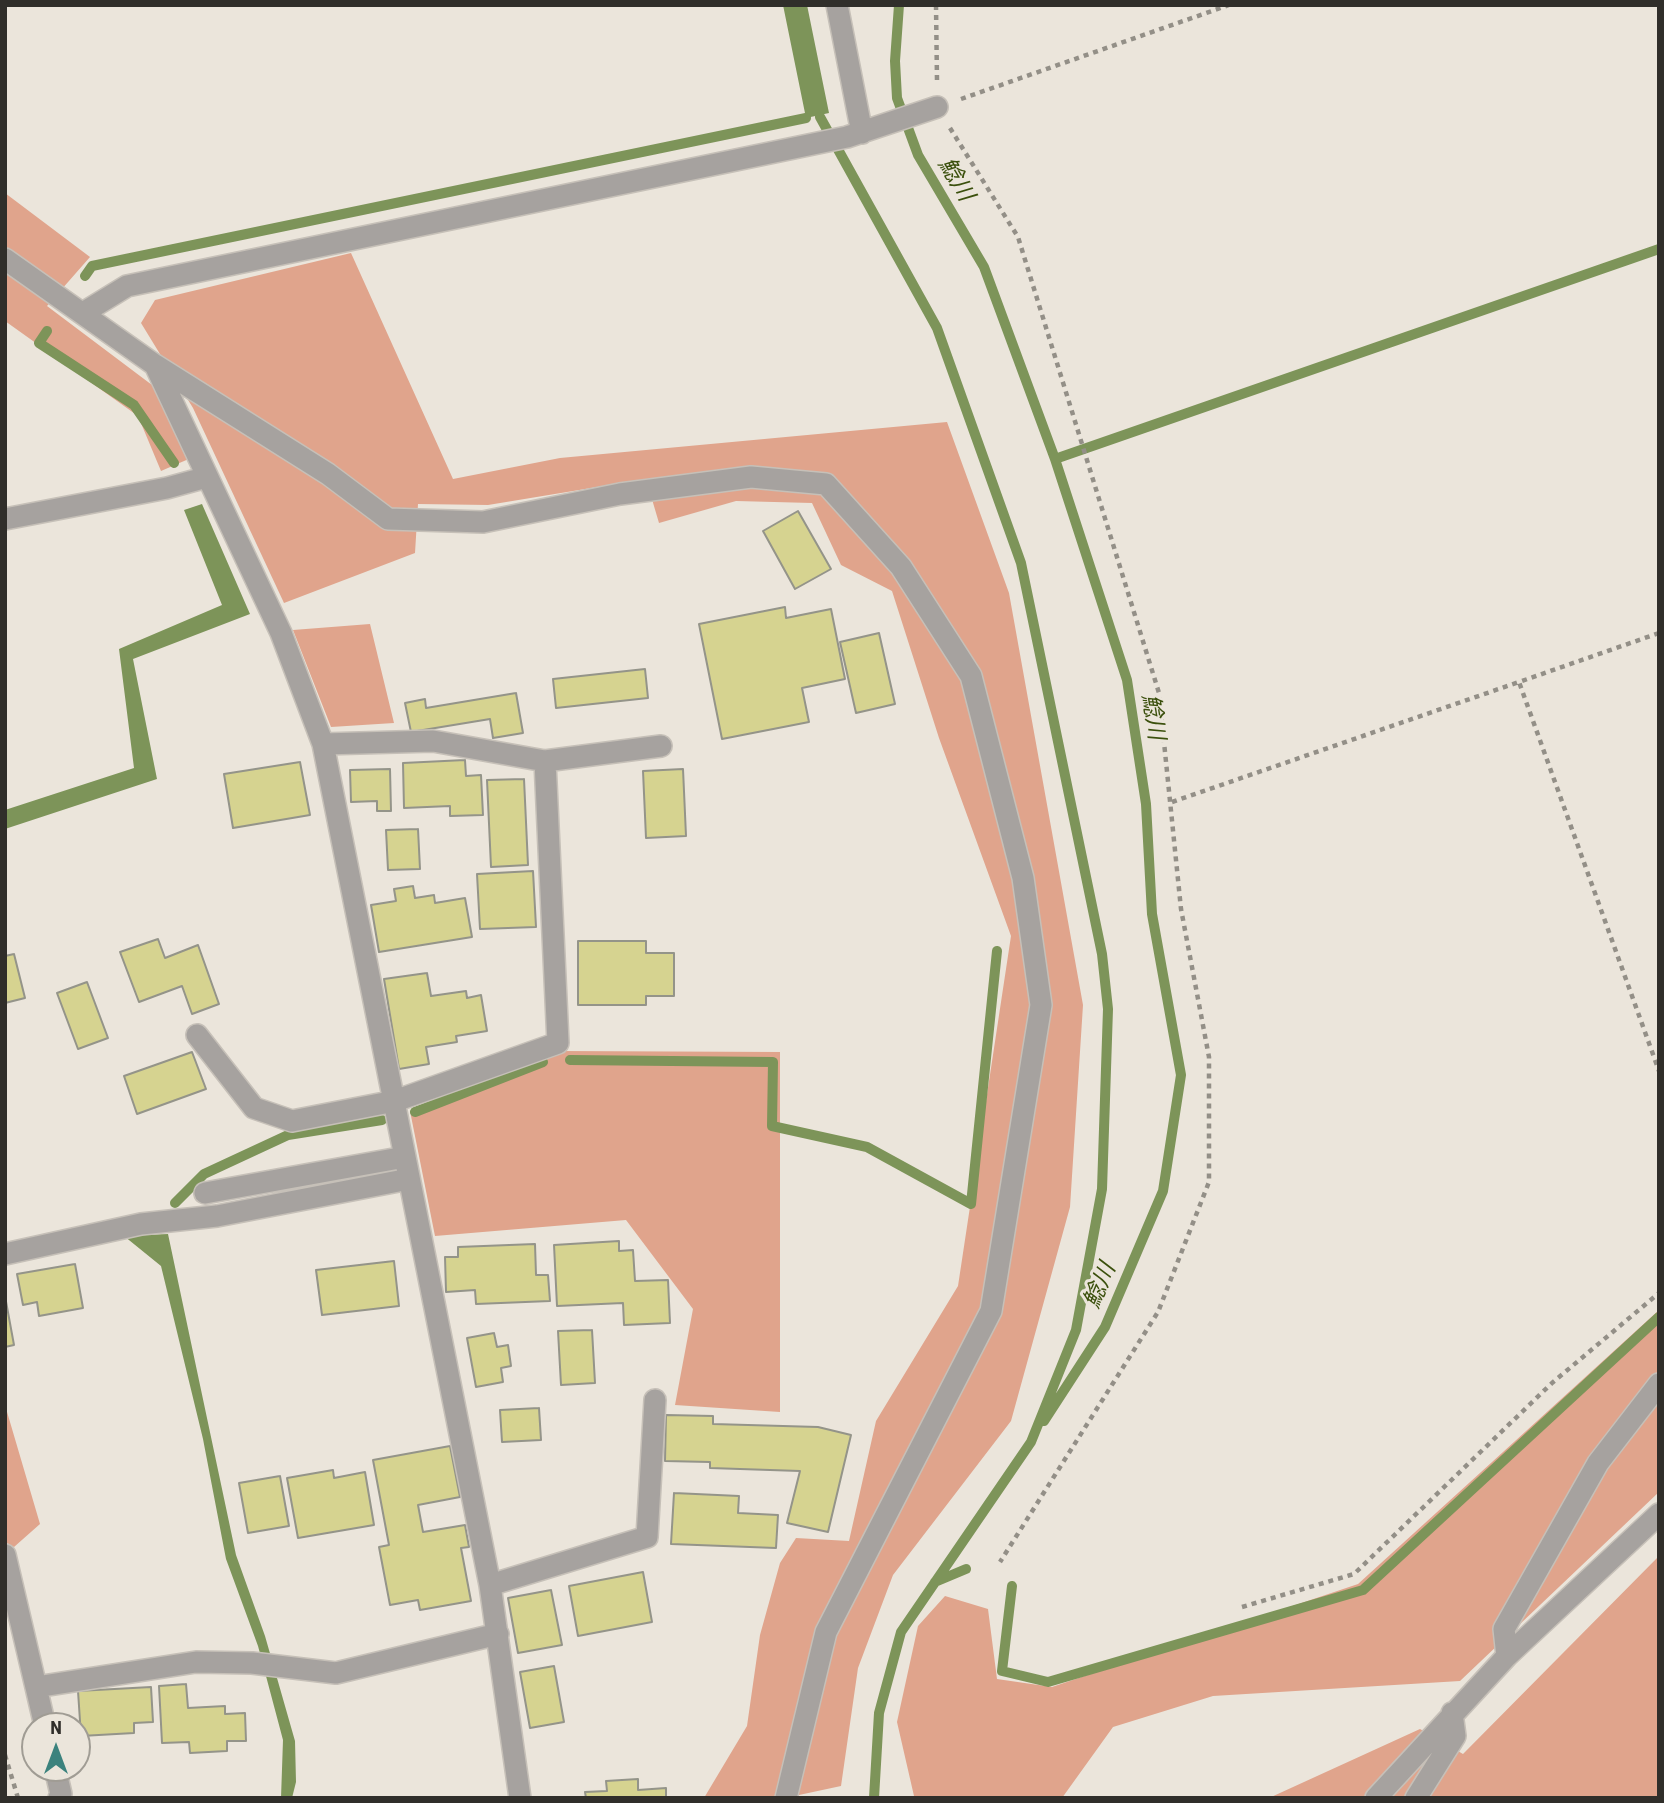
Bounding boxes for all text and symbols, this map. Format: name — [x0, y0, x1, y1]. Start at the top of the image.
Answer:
water label: 鯰川 — [931, 153, 979, 207]
water label: 鯰川 — [1135, 692, 1169, 742]
water label: 鯰川 — [1079, 1259, 1123, 1313]
north arrow — [21, 1712, 91, 1782]
text: N — [50, 1716, 62, 1739]

